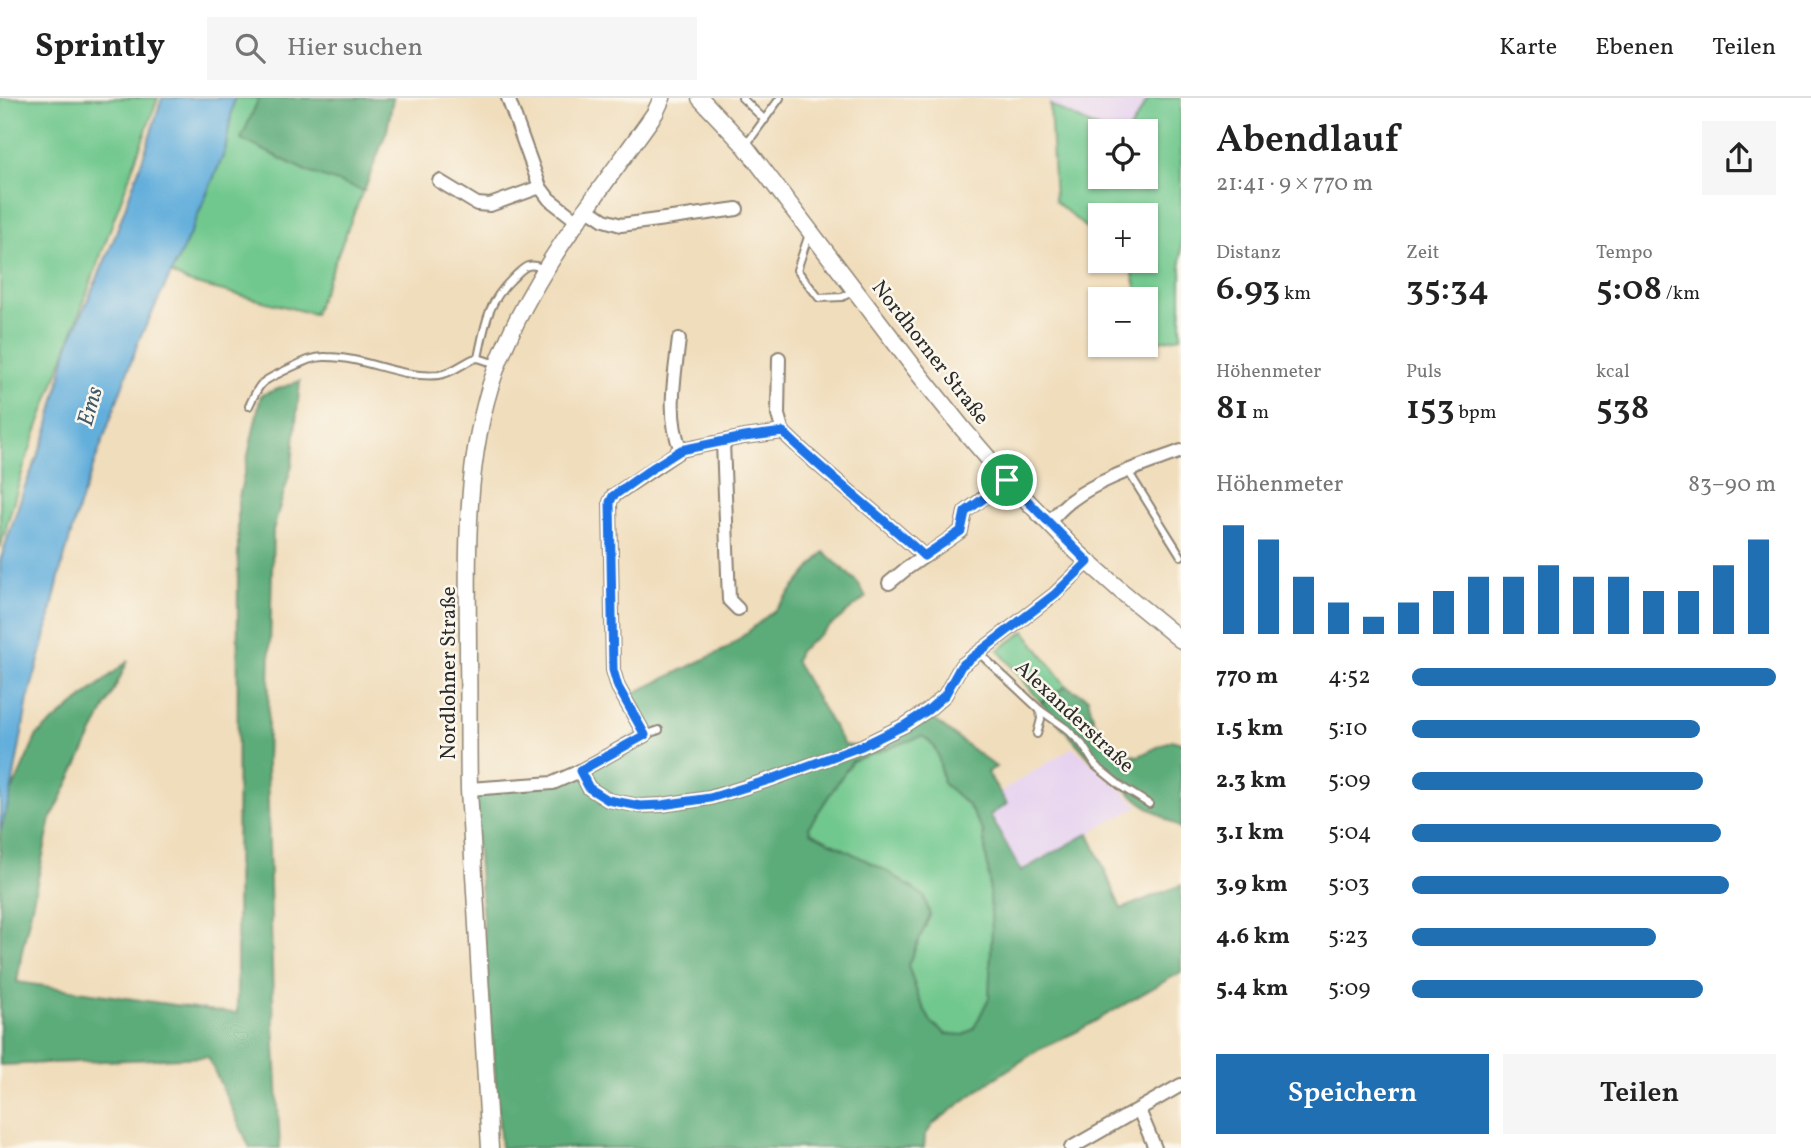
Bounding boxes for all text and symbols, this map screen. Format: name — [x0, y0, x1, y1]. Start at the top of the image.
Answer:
search box — [207, 17, 697, 80]
text: Sprintly — [35, 25, 165, 71]
icon: search — [231, 29, 269, 67]
text: Hier suchen — [287, 30, 423, 66]
text: Karte — [1499, 31, 1557, 65]
text: Ebenen — [1595, 31, 1674, 65]
text: Teilen — [1712, 31, 1776, 65]
text: Abendlauf — [1216, 115, 1399, 168]
map controls — [1088, 119, 1158, 357]
button: locate — [1088, 119, 1158, 189]
button: share — [1702, 121, 1776, 195]
text: 21:41 · 9 × 770 m — [1216, 168, 1373, 200]
button: + — [1088, 203, 1158, 273]
text: Distanz — [1216, 240, 1281, 266]
text: Zeit — [1406, 240, 1439, 266]
text: Tempo — [1596, 240, 1653, 266]
text: 6.93 — [1216, 266, 1280, 314]
text: 35:34 — [1406, 266, 1489, 314]
text: 5:08 — [1596, 266, 1662, 314]
street label: Nordhorner Straße — [864, 275, 995, 431]
text: km — [1280, 281, 1311, 307]
text: /km — [1662, 281, 1700, 307]
button: − — [1088, 287, 1158, 357]
text: Höhenmeter — [1216, 359, 1321, 385]
text: Puls — [1406, 359, 1442, 385]
text: kcal — [1596, 359, 1630, 385]
water label: Ems — [70, 383, 112, 430]
text: 81 — [1216, 385, 1248, 433]
text: 153 — [1406, 385, 1455, 433]
text: 538 — [1596, 385, 1649, 433]
text: m — [1248, 400, 1269, 426]
text: bpm — [1455, 400, 1497, 426]
pin — [977, 450, 1037, 510]
icon: arrive — [988, 461, 1026, 499]
text: Höhenmeter — [1216, 469, 1343, 501]
text: 83–90 m — [1688, 469, 1776, 501]
street label: Nordlohner Straße — [435, 586, 464, 760]
street label: Alexanderstraße — [1008, 654, 1140, 780]
text: 770 m — [1216, 661, 1278, 693]
text: 4:52 — [1328, 661, 1371, 693]
text: 1.5 km — [1216, 713, 1283, 745]
text: 5:10 — [1328, 713, 1367, 745]
text: 2.3 km — [1216, 765, 1287, 797]
text: 5:09 — [1328, 765, 1370, 797]
text: 3.1 km — [1216, 817, 1284, 849]
text: 5:04 — [1328, 817, 1371, 849]
text: 3.9 km — [1216, 869, 1288, 901]
text: 5:03 — [1328, 869, 1370, 901]
text: 4.6 km — [1216, 921, 1290, 953]
text: 5:23 — [1328, 921, 1368, 953]
text: 5.4 km — [1216, 973, 1288, 1005]
text: 5:09 — [1328, 973, 1370, 1005]
button: Speichern — [1216, 1054, 1489, 1134]
button: Teilen — [1503, 1054, 1776, 1134]

